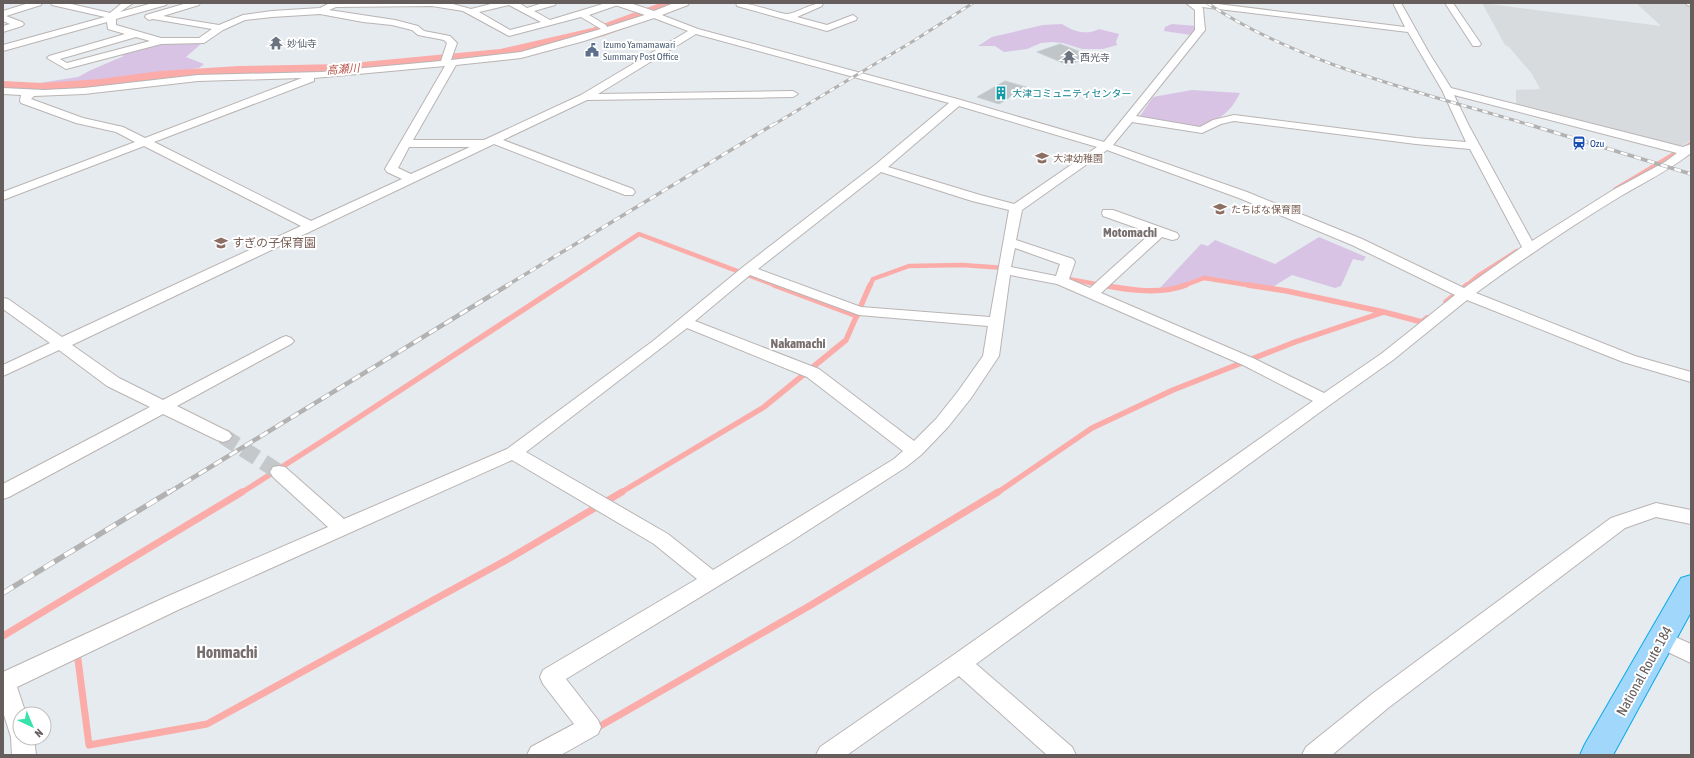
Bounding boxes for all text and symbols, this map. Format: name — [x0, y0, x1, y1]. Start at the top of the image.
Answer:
temple icon: 妙仙寺 — [268, 35, 284, 51]
place label: 妙仙寺 — [287, 38, 317, 49]
place label: Izumo Yamamawari Summary Post Office — [603, 39, 679, 62]
public building icon: Izumo Yamamawari Summary Post Office — [584, 42, 600, 58]
temple icon: 西光寺 — [1061, 49, 1077, 65]
place label: 西光寺 — [1080, 52, 1110, 63]
water label: 高瀬川 — [326, 62, 361, 76]
building icon: 大津コミュニティセンター — [993, 85, 1009, 101]
place label: 大津コミュニティセンター — [1012, 88, 1131, 99]
station icon: Ozu — [1571, 135, 1587, 151]
place label: Ozu — [1590, 138, 1604, 149]
school or university icon: 大津幼稚園 — [1034, 150, 1050, 166]
place label: 大津幼稚園 — [1053, 153, 1103, 164]
school or university icon: たちばな保育園 — [1212, 201, 1228, 217]
place label: たちばな保育園 — [1231, 204, 1301, 215]
district label: Motomachi — [1103, 225, 1157, 240]
school or university icon: すぎの子保育園 — [213, 235, 229, 251]
place label: すぎの子保育園 — [232, 236, 316, 250]
district label: Nakamachi — [771, 336, 826, 351]
street label: National Route 184 — [1613, 623, 1675, 719]
district label: Honmachi — [197, 643, 258, 661]
north arrow — [12, 706, 52, 746]
text: N — [32, 727, 45, 740]

